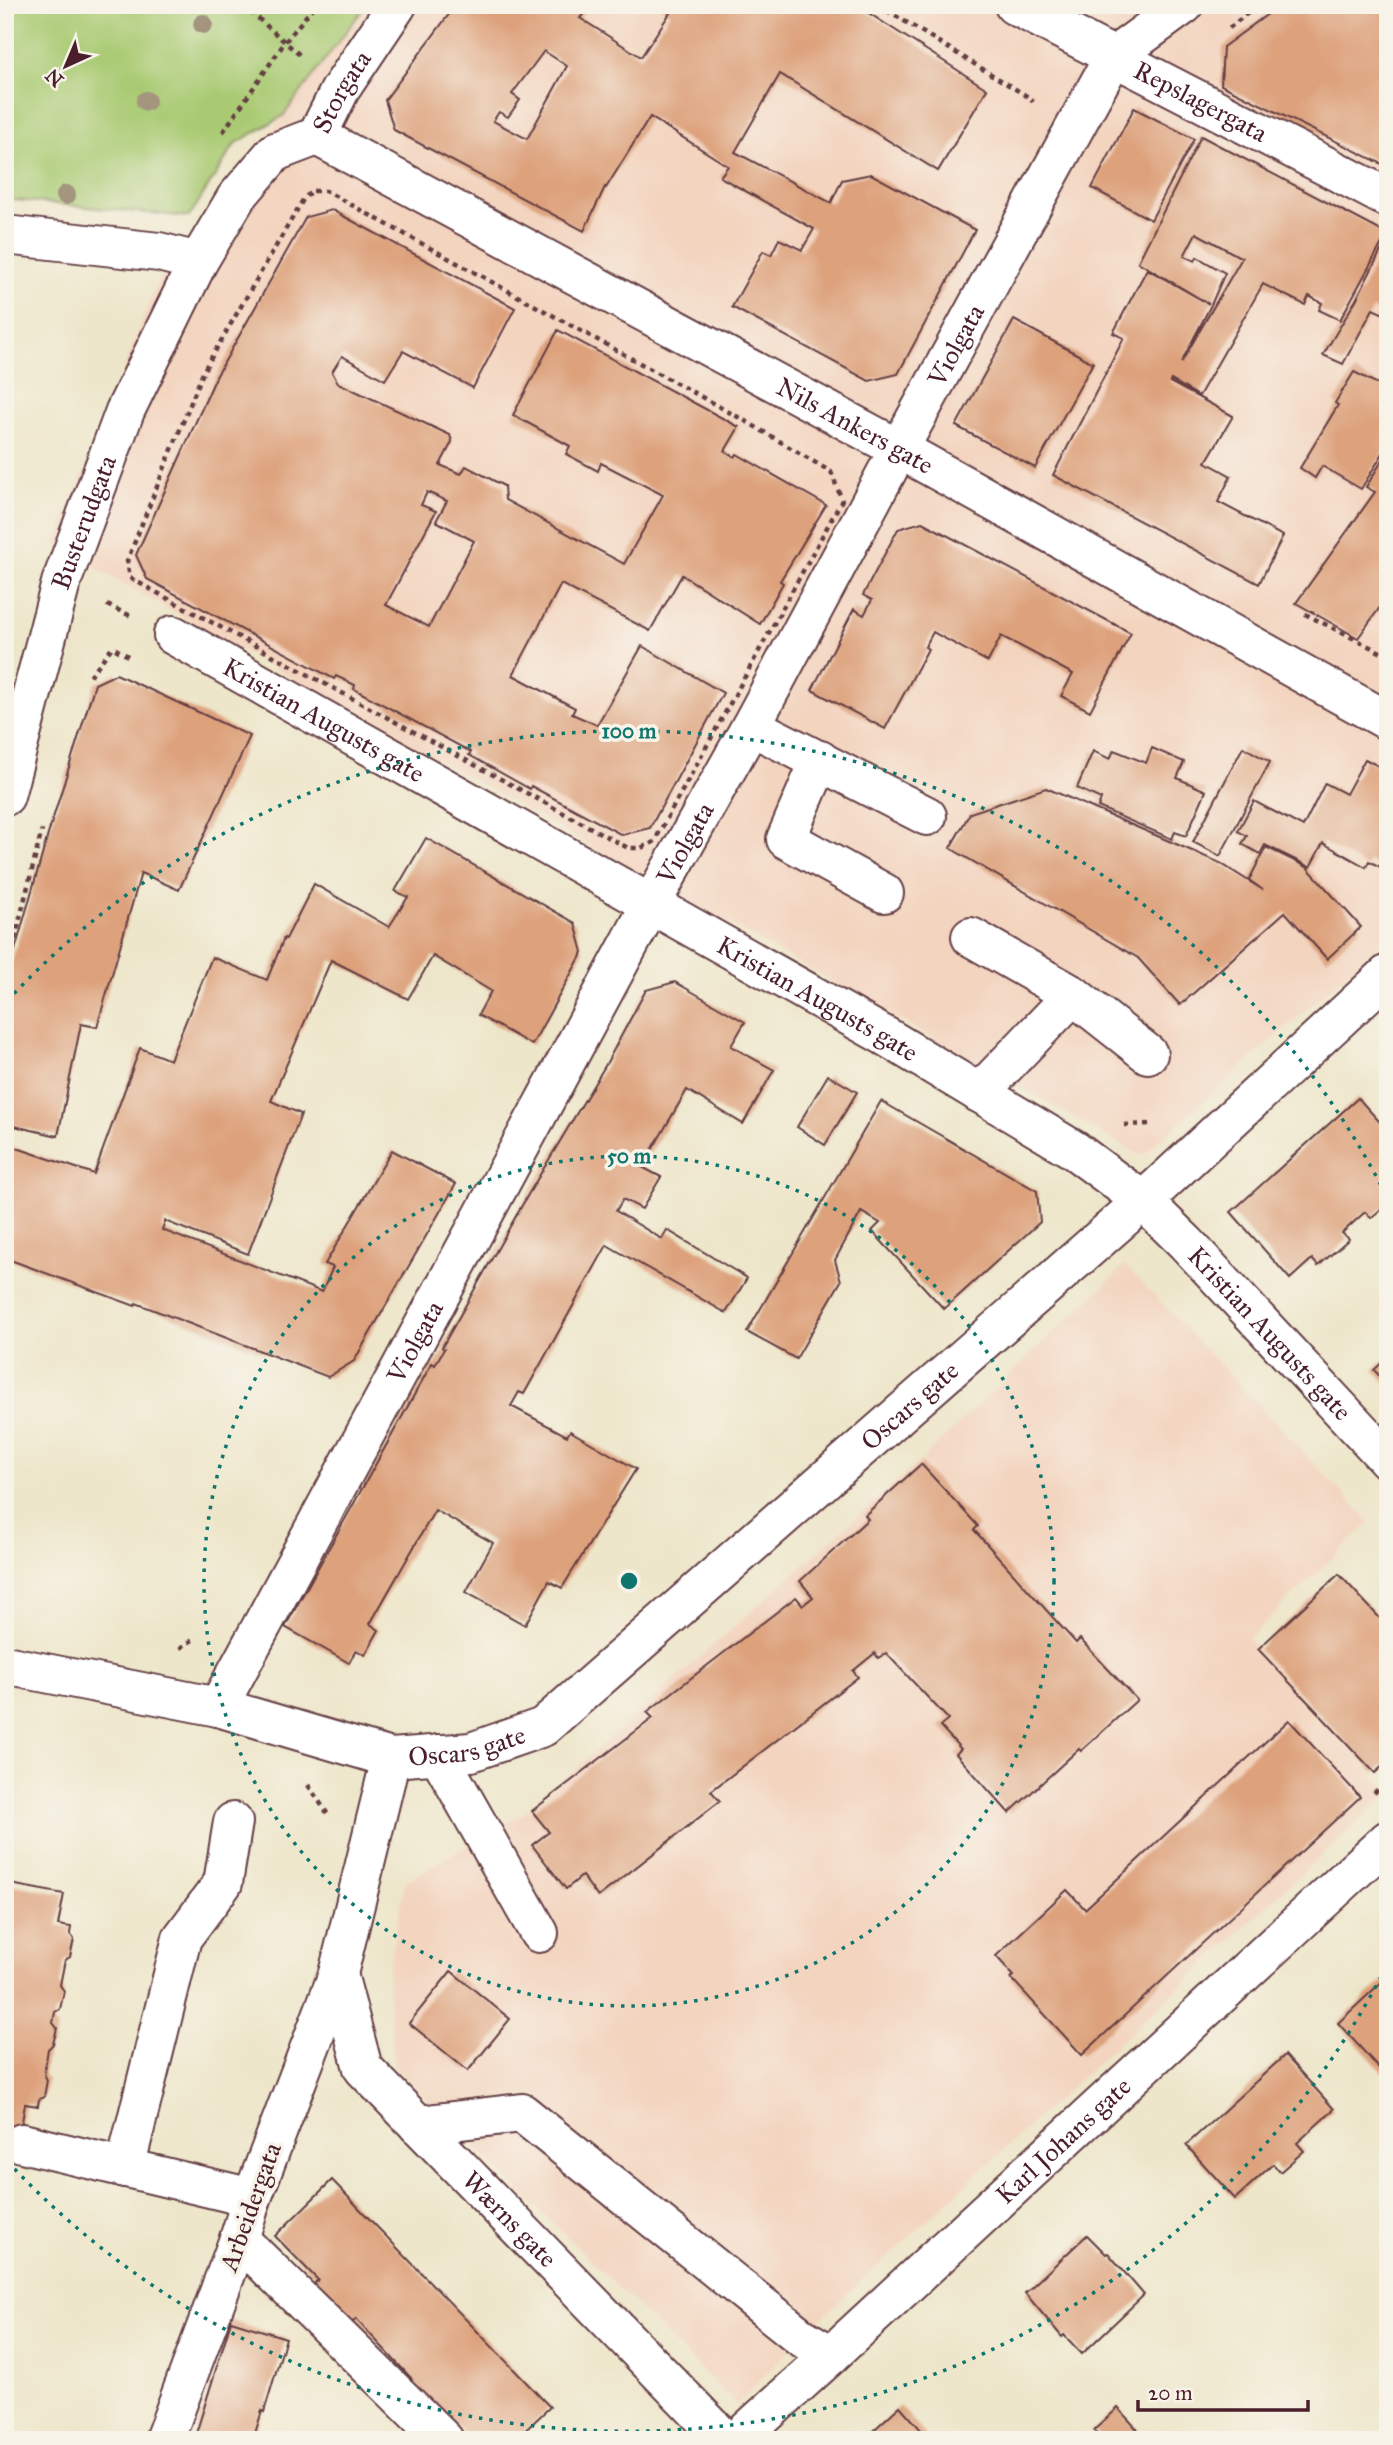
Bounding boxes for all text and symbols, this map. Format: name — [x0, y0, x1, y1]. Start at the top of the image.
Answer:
north arrow — [32, 32, 102, 102]
street label: Storgata — [305, 44, 378, 138]
street label: Repslagergata — [1129, 54, 1273, 149]
text: N — [41, 64, 68, 92]
street label: Violgata — [920, 298, 991, 393]
street label: Nils Ankers gate — [771, 370, 939, 481]
street label: Busterudgata — [44, 451, 123, 594]
street label: Kristian Augusts gate — [217, 650, 430, 789]
text: 100 m — [602, 718, 657, 744]
street label: Violgata — [649, 797, 721, 891]
street label: Kristian Augusts gate — [711, 929, 924, 1068]
text: 50 m — [607, 1143, 651, 1169]
street label: Kristian Augusts gate — [1181, 1239, 1359, 1427]
street label: Violgata — [379, 1295, 450, 1389]
street label: Oscars gate — [854, 1354, 965, 1457]
centre of rings — [617, 1569, 641, 1593]
street label: Oscars gate — [407, 1718, 530, 1773]
street label: Karl Johans gate — [989, 2070, 1138, 2211]
street label: Arbeidergata — [212, 2138, 288, 2277]
street label: Wærns gate — [456, 2164, 564, 2274]
scale bar — [1138, 2368, 1307, 2412]
text: 20 m — [1148, 2380, 1193, 2406]

